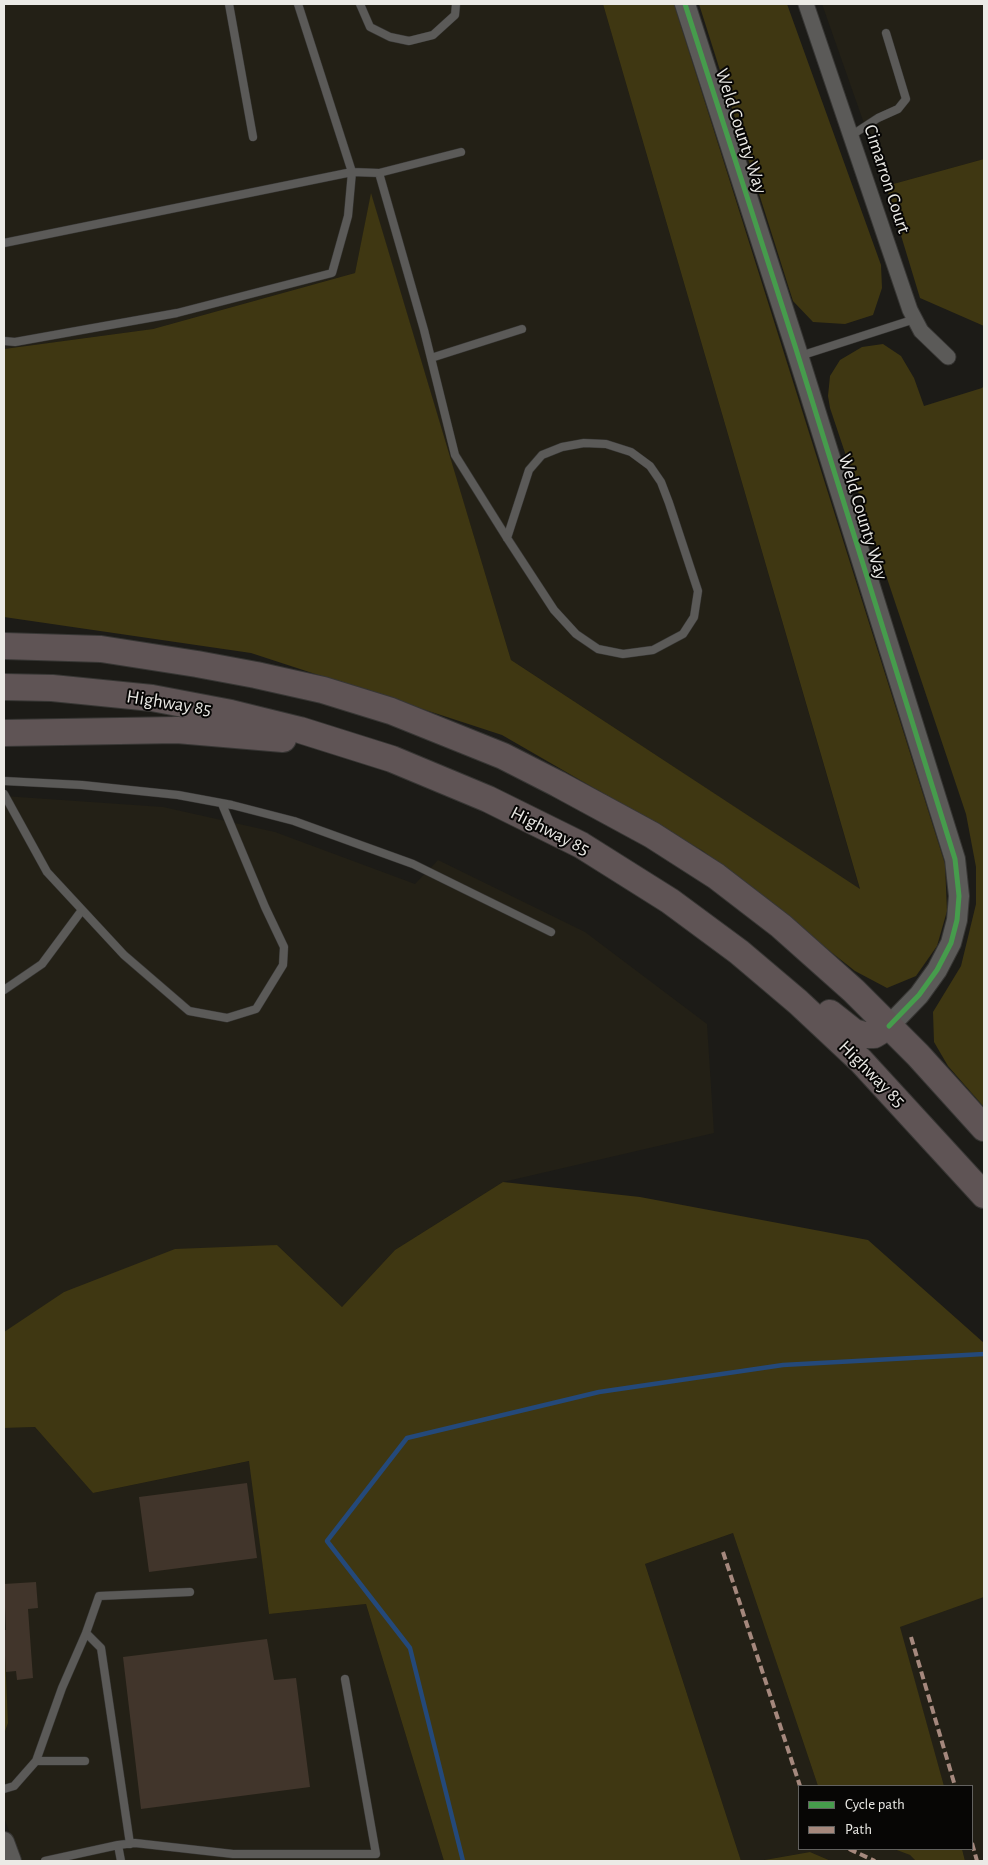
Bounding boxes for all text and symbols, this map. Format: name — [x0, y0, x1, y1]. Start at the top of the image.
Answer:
street label: Weld County Way — [710, 65, 772, 197]
street label: Cimarron Court — [859, 122, 915, 236]
street label: Weld County Way — [833, 451, 893, 583]
street label: Highway 85 — [125, 685, 213, 721]
street label: Highway 85 — [507, 801, 593, 861]
street label: Highway 85 — [834, 1036, 910, 1112]
legend — [798, 1785, 973, 1850]
text: Cycle path — [845, 1797, 905, 1812]
text: Path — [845, 1822, 872, 1837]

